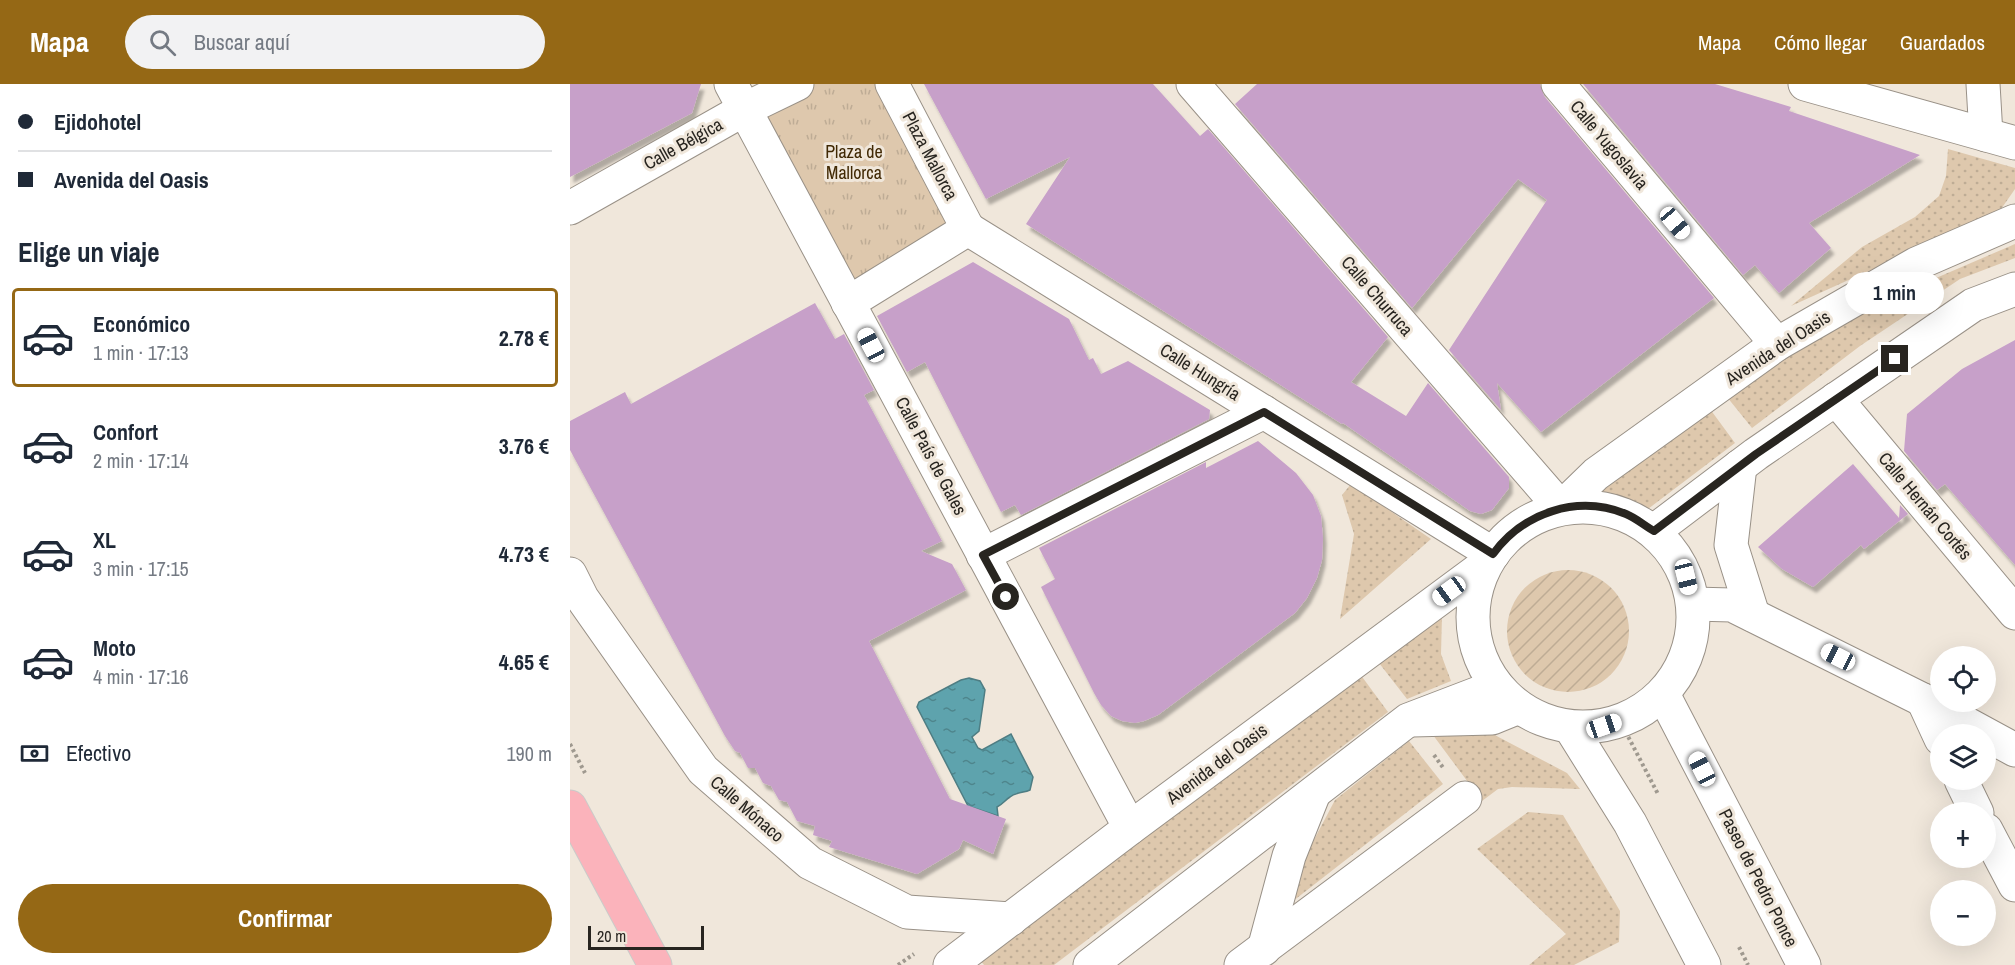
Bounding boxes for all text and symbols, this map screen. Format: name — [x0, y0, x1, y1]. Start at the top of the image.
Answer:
search box — [125, 15, 545, 69]
text: Mapa — [30, 23, 89, 61]
icon: search — [146, 26, 179, 59]
text: Buscar aquí — [194, 27, 290, 57]
text: Mapa — [1698, 28, 1741, 57]
text: Cómo llegar — [1774, 28, 1867, 57]
text: Guardados — [1900, 28, 1985, 57]
street label: Calle Yugoslavia — [1565, 95, 1654, 195]
text: Ejidohotel — [54, 107, 141, 137]
street label: Plaza Mallorca — [897, 107, 964, 204]
street label: Calle Bélgica — [639, 112, 727, 176]
park label: Plaza de Mallorca — [825, 139, 883, 185]
text: Avenida del Oasis — [54, 165, 209, 195]
car — [1657, 203, 1693, 243]
text: Elige un viaje — [18, 234, 160, 270]
street label: Calle Churruca — [1336, 250, 1419, 341]
callout: 1 min — [1846, 272, 1944, 314]
text: 1 min — [1873, 279, 1916, 306]
street label: Avenida del Oasis — [1720, 304, 1835, 391]
text: Económico — [93, 309, 190, 339]
icon: car — [21, 311, 75, 365]
text: 2.78 € — [499, 323, 549, 353]
car — [855, 325, 887, 365]
street label: Calle Hungría — [1155, 337, 1245, 406]
text: 1 min · 17:13 — [93, 339, 189, 366]
route end — [1881, 345, 1908, 372]
street label: Calle País de Gales — [890, 392, 973, 519]
text: Confort — [93, 417, 158, 447]
icon: car — [21, 419, 75, 473]
text: 3.76 € — [499, 431, 549, 461]
street label: Calle Hernán Cortés — [1873, 446, 1978, 565]
text: 2 min · 17:14 — [93, 447, 189, 474]
text: XL — [93, 525, 116, 555]
icon: car — [21, 527, 75, 581]
text: 4.73 € — [499, 539, 549, 569]
text: 3 min · 17:15 — [93, 555, 189, 582]
car — [1673, 557, 1699, 597]
car — [1429, 573, 1469, 609]
route start — [992, 583, 1019, 610]
text: Moto — [93, 633, 136, 663]
icon: car — [21, 635, 75, 689]
car — [1818, 641, 1858, 673]
map controls — [1930, 646, 1996, 946]
button: locate — [1930, 646, 1996, 712]
text: 4.65 € — [499, 647, 549, 677]
text: 4 min · 17:16 — [93, 663, 189, 690]
car — [1584, 712, 1624, 740]
street label: Avenida del Oasis — [1160, 717, 1272, 810]
button: layers — [1930, 724, 1996, 790]
icon: cash — [18, 737, 51, 770]
text: Efectivo — [66, 738, 131, 768]
text: 190 m — [506, 740, 552, 767]
car — [1686, 749, 1718, 789]
street label: Calle Mónaco — [705, 770, 790, 848]
button: + — [1930, 802, 1996, 868]
street label: Paseo de Pedro Ponce — [1713, 804, 1804, 951]
button: − — [1930, 880, 1996, 946]
button: Confirmar — [18, 884, 552, 953]
scale bar — [588, 923, 704, 950]
text: 20 m — [597, 925, 626, 947]

